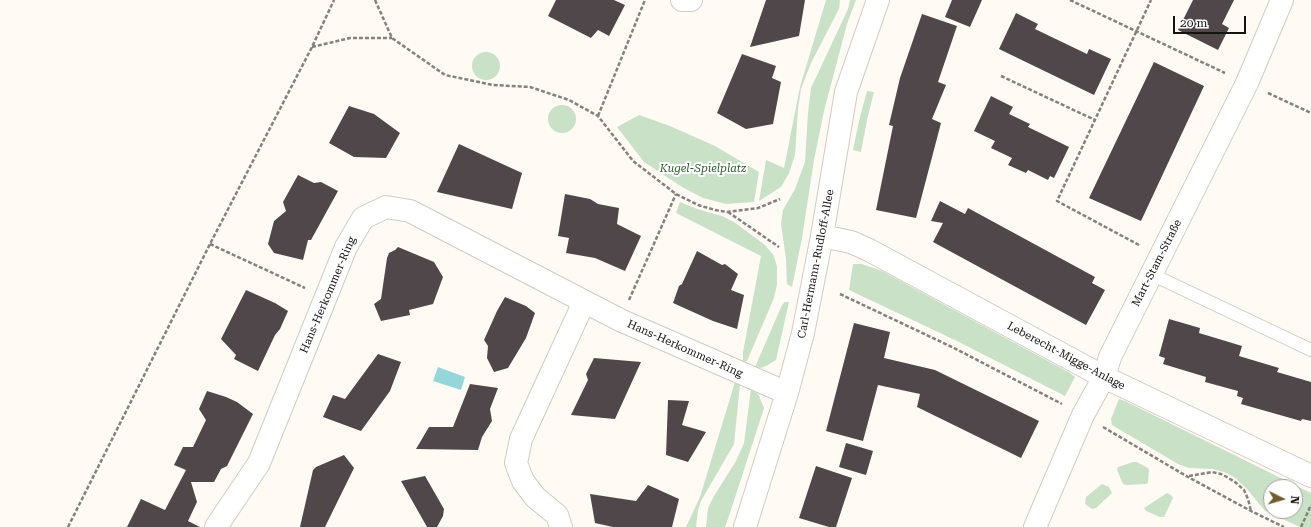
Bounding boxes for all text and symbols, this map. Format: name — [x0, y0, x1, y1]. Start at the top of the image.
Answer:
scale bar — [1175, 8, 1248, 34]
text: 20 m — [1180, 16, 1207, 30]
park label: Kugel-Spielplatz — [660, 162, 746, 176]
street label: Carl-Hermann-Rudloff-Allee — [795, 188, 837, 340]
street label: Mart-Stam-Straße — [1129, 217, 1185, 309]
street label: Hans-Herkommer-Ring — [297, 235, 359, 355]
street label: Hans-Herkommer-Ring — [625, 317, 745, 381]
street label: Leberecht-Migge-Anlage — [1005, 319, 1127, 393]
north arrow — [1263, 479, 1303, 519]
text: N — [1288, 495, 1301, 505]

